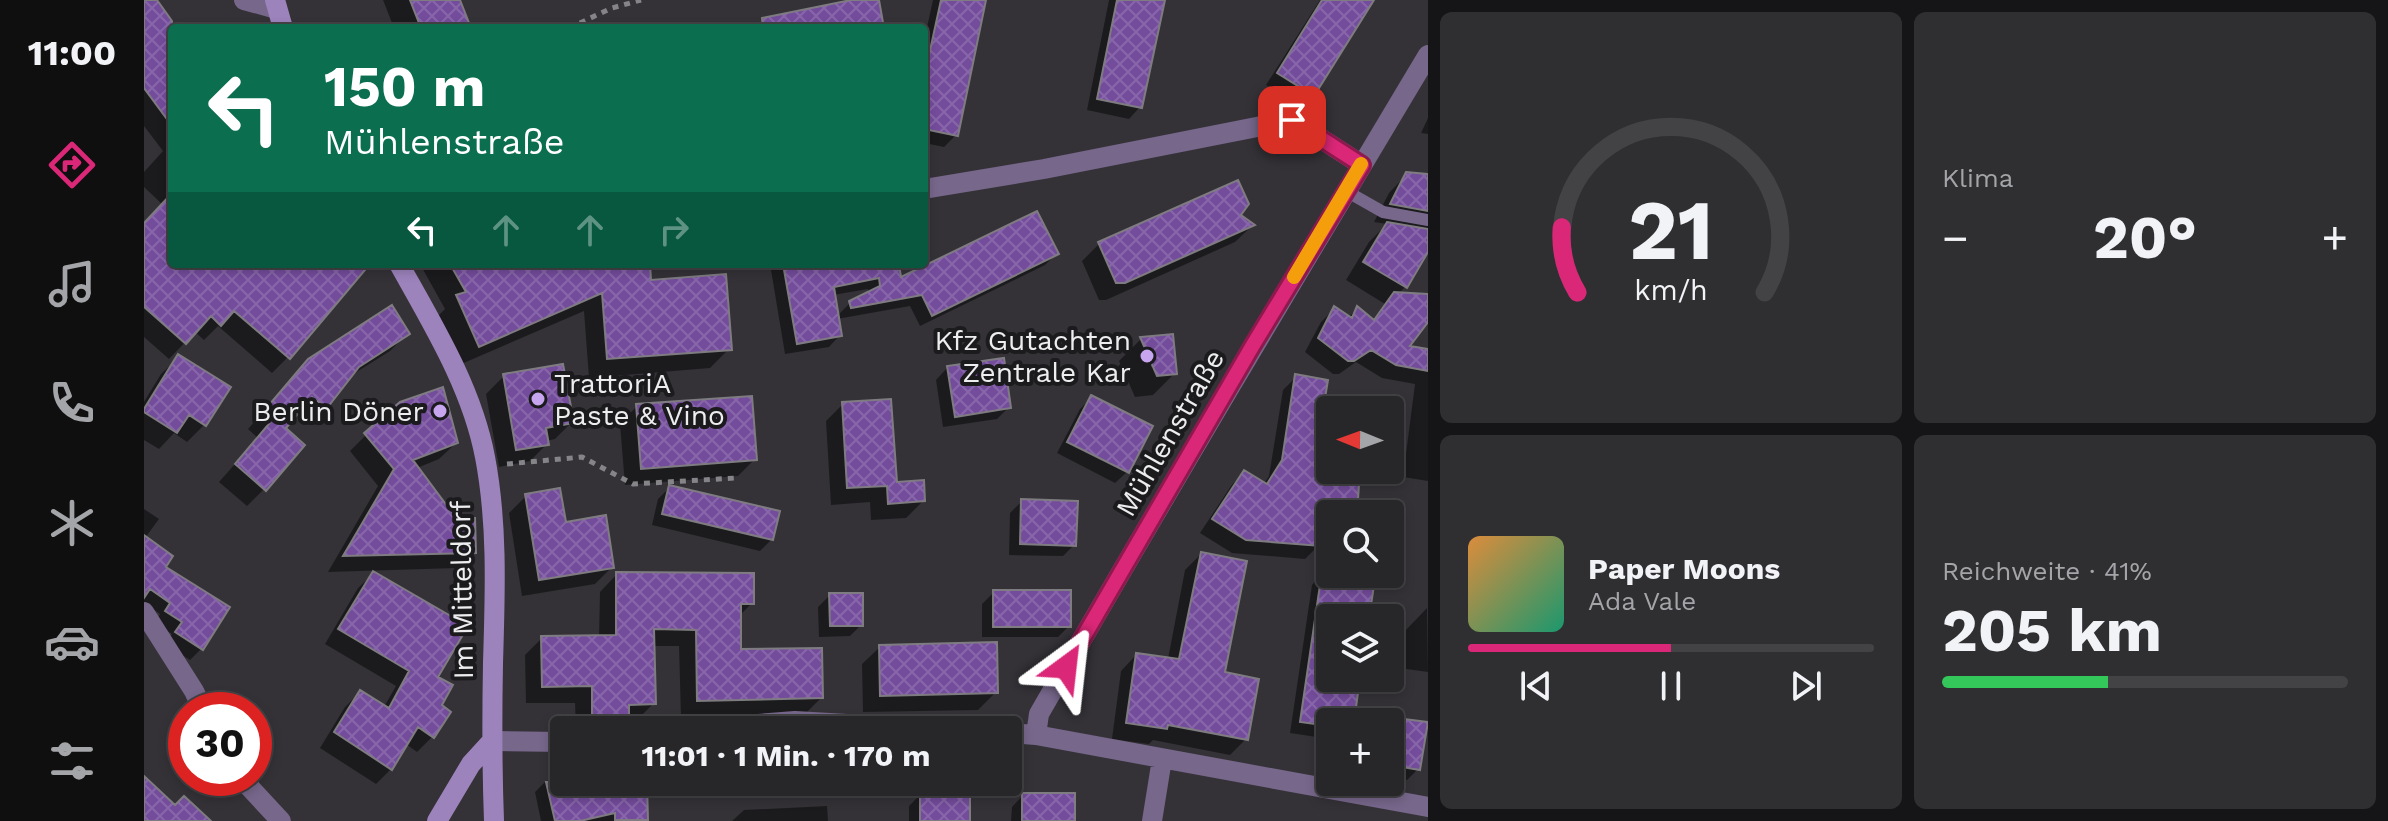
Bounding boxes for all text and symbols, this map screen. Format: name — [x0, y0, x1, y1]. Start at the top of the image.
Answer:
text: 11:00 — [28, 32, 116, 74]
text: 150 m — [324, 54, 486, 120]
icon: left — [192, 56, 296, 160]
pin — [1258, 86, 1326, 154]
icon: arrive — [1270, 98, 1314, 142]
text: Mühlenstraße — [324, 121, 565, 163]
icon: directions — [44, 137, 100, 193]
text: Klima — [1942, 163, 2013, 193]
text: 21 — [1628, 182, 1714, 279]
text: 20° — [2093, 202, 2197, 273]
icon: left — [400, 208, 444, 252]
icon: ahead — [484, 208, 528, 252]
icon: ahead — [568, 208, 612, 252]
icon: right — [652, 208, 696, 252]
text: − — [1942, 212, 1969, 264]
text: + — [2321, 212, 2348, 264]
icon: music — [44, 256, 100, 312]
text: km/h — [1634, 273, 1708, 307]
place label: Kfz Gutachten Zentrale Kar — [934, 324, 1131, 389]
street label: Mühlenstraße — [1109, 344, 1231, 522]
marker: Kfz Gutachten Zentrale Kar — [1138, 347, 1156, 365]
place label: TrattoriA Paste & Vino — [554, 367, 725, 432]
icon: phone — [44, 375, 100, 431]
marker: TrattoriA Paste & Vino — [529, 390, 547, 408]
place label: Berlin Döner — [253, 395, 424, 428]
north arrow — [1316, 396, 1404, 484]
map controls — [1316, 396, 1404, 796]
marker: Berlin Döner — [431, 402, 449, 420]
icon: climate — [44, 495, 100, 551]
street label: Im Mitteldorf — [444, 500, 480, 680]
button: search — [1316, 500, 1404, 588]
text: Paper Moons — [1588, 551, 1780, 586]
text: Reichweite · 41% — [1942, 556, 2152, 586]
text: Ada Vale — [1588, 586, 1696, 616]
text: 205 km — [1942, 595, 2162, 666]
button: layers — [1316, 604, 1404, 692]
icon: car — [44, 614, 100, 670]
position arrow — [1024, 625, 1108, 709]
icon: previous — [1514, 664, 1558, 708]
icon: pause — [1649, 664, 1693, 708]
icon: next — [1784, 664, 1828, 708]
speed limit sign: 30 — [168, 692, 272, 796]
button: + — [1316, 708, 1404, 796]
icon: filters — [44, 733, 100, 789]
text: 11:01 · 1 Min. · 170 m — [642, 738, 930, 773]

